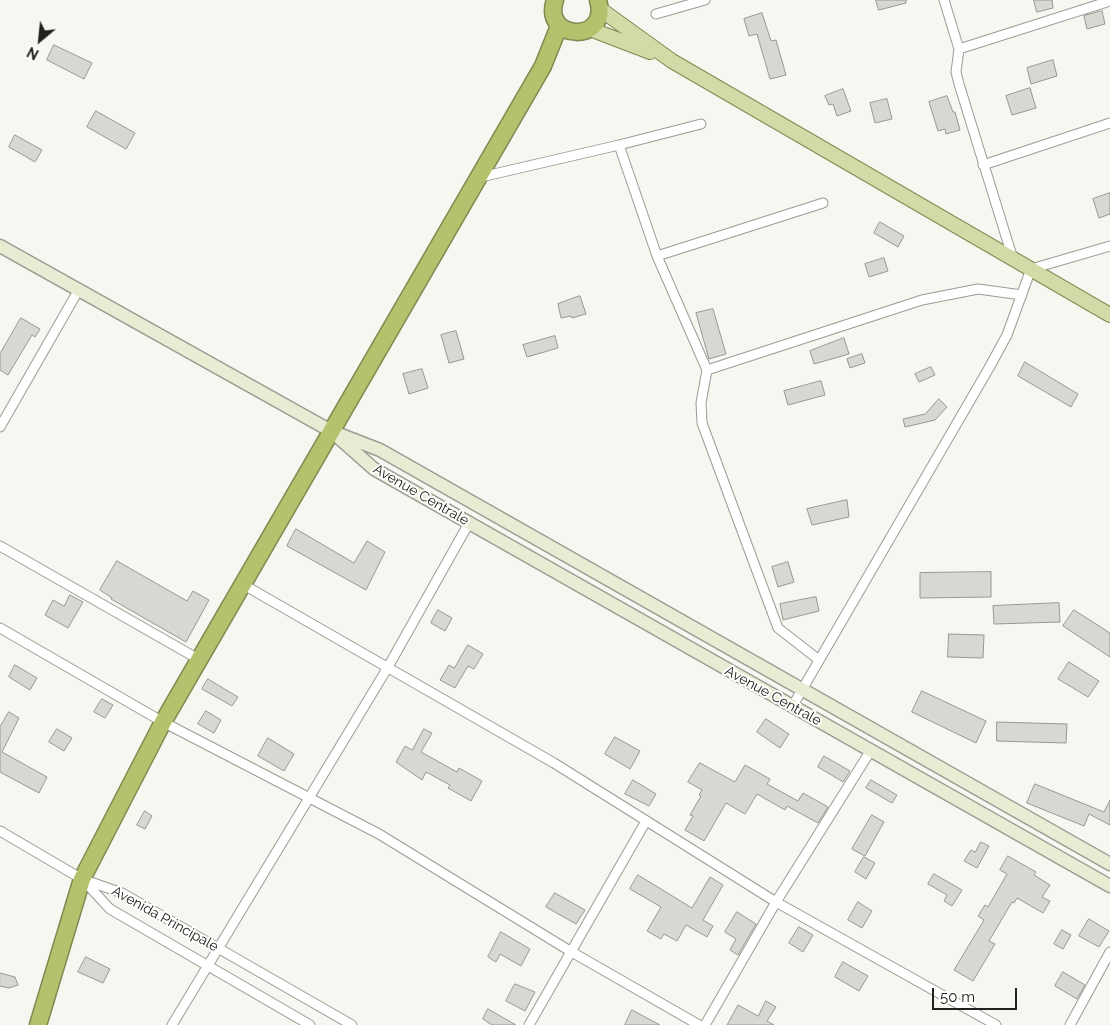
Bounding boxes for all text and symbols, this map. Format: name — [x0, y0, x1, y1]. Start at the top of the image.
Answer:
north arrow — [15, 15, 65, 65]
text: N — [24, 44, 41, 63]
street label: Avenue Centrale — [370, 461, 472, 529]
street label: Avenue Centrale — [722, 663, 824, 729]
street label: Avenida Principale — [109, 883, 221, 955]
scale bar — [935, 978, 1020, 1010]
text: 50 m — [940, 988, 975, 1006]

